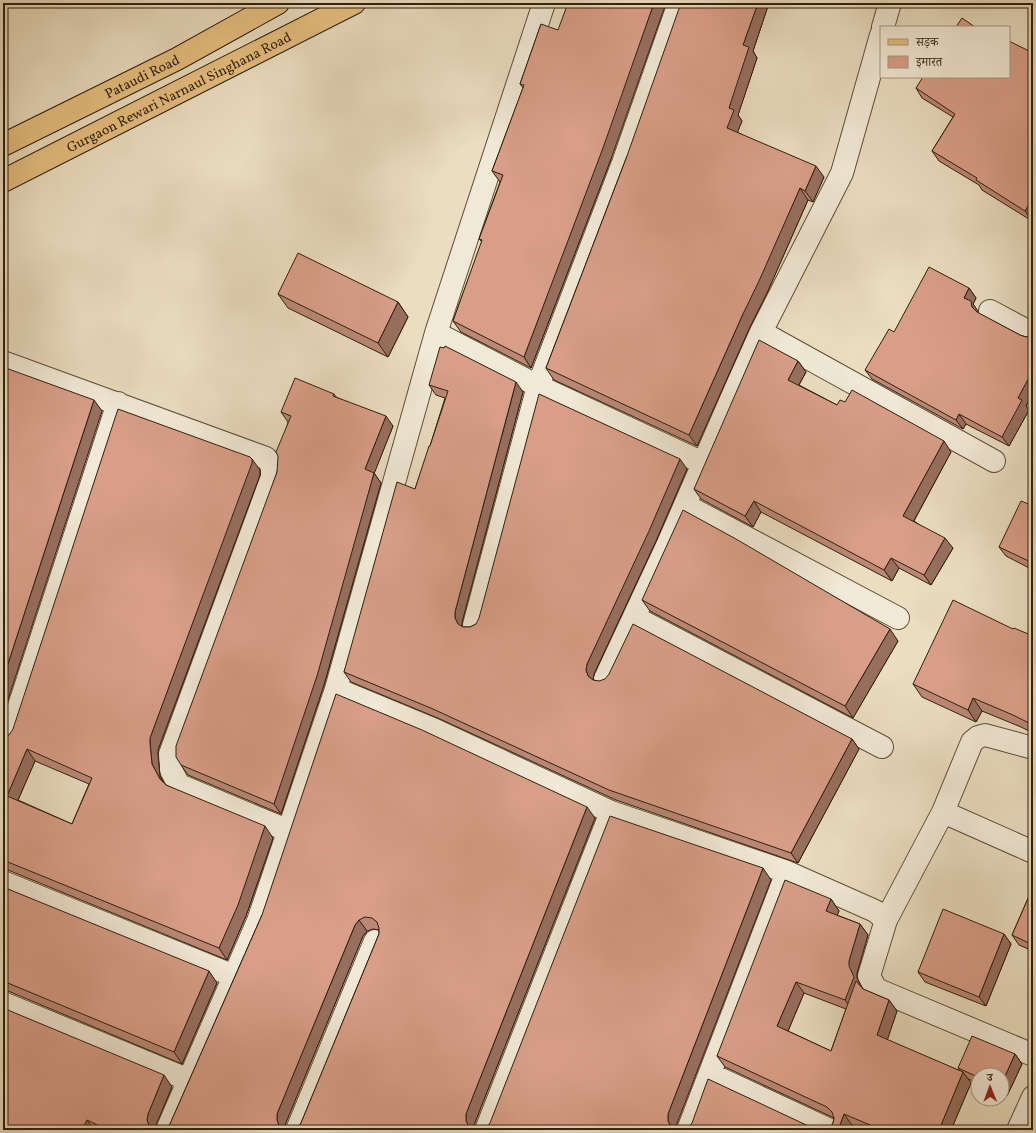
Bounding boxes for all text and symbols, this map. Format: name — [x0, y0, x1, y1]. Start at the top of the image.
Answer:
legend — [880, 26, 1010, 78]
street label: Gurgaon Rewari Narnaul Singhana Road — [64, 28, 295, 158]
text: सड़क — [915, 35, 940, 51]
street label: Pataudi Road — [102, 51, 183, 104]
text: इमारत — [915, 55, 943, 71]
north arrow — [970, 1067, 1010, 1107]
text: उ — [986, 1071, 994, 1086]

